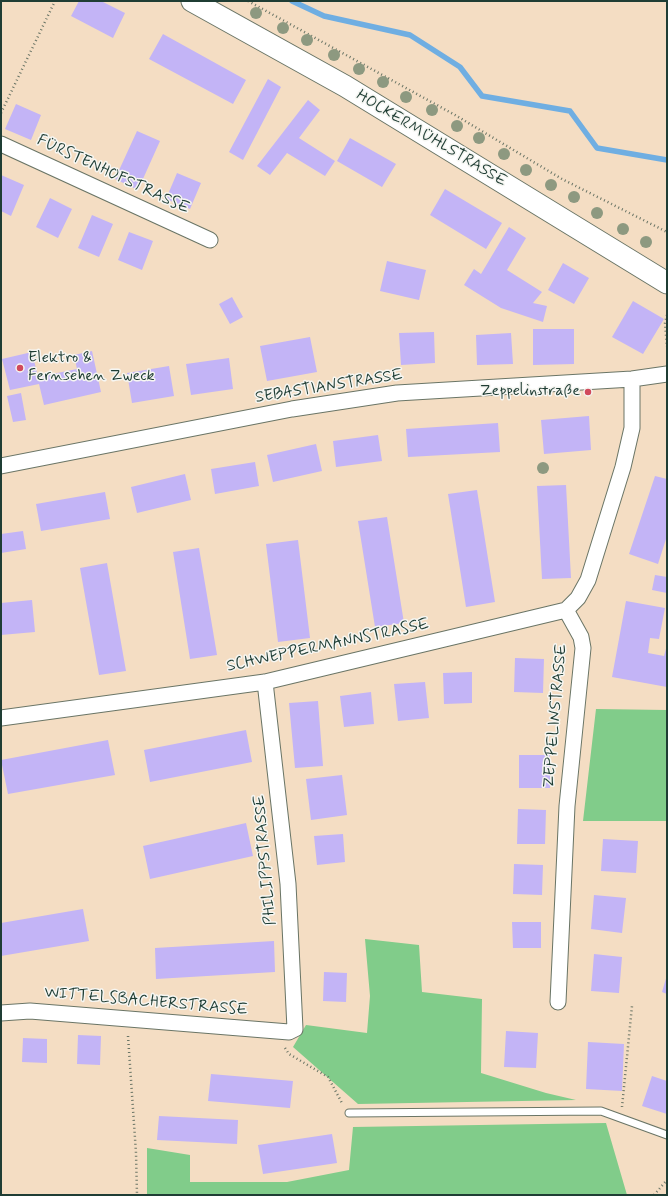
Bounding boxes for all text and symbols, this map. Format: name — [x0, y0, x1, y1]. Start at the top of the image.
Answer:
street label: HOCKERMÜHLSTRASSE — [352, 86, 510, 192]
street label: FÜRSTENHOFSTRASSE — [34, 131, 192, 219]
place label: Elektro & Fernsehen Zweck — [28, 349, 155, 387]
marker: Elektro & Fernsehen Zweck — [15, 363, 25, 373]
street label: SEBASTIANSTRASSE — [254, 366, 404, 408]
place label: Zeppelinstraße — [480, 382, 580, 402]
marker: Zeppelinstraße — [583, 387, 593, 397]
street label: SCHWEPPERMANNSTRASSE — [225, 615, 431, 677]
street label: ZEPPELINSTRASSE — [540, 643, 572, 789]
street label: PHILIPPSTRASSE — [251, 794, 281, 926]
street label: WITTELSBACHERSTRASSE — [44, 984, 248, 1020]

